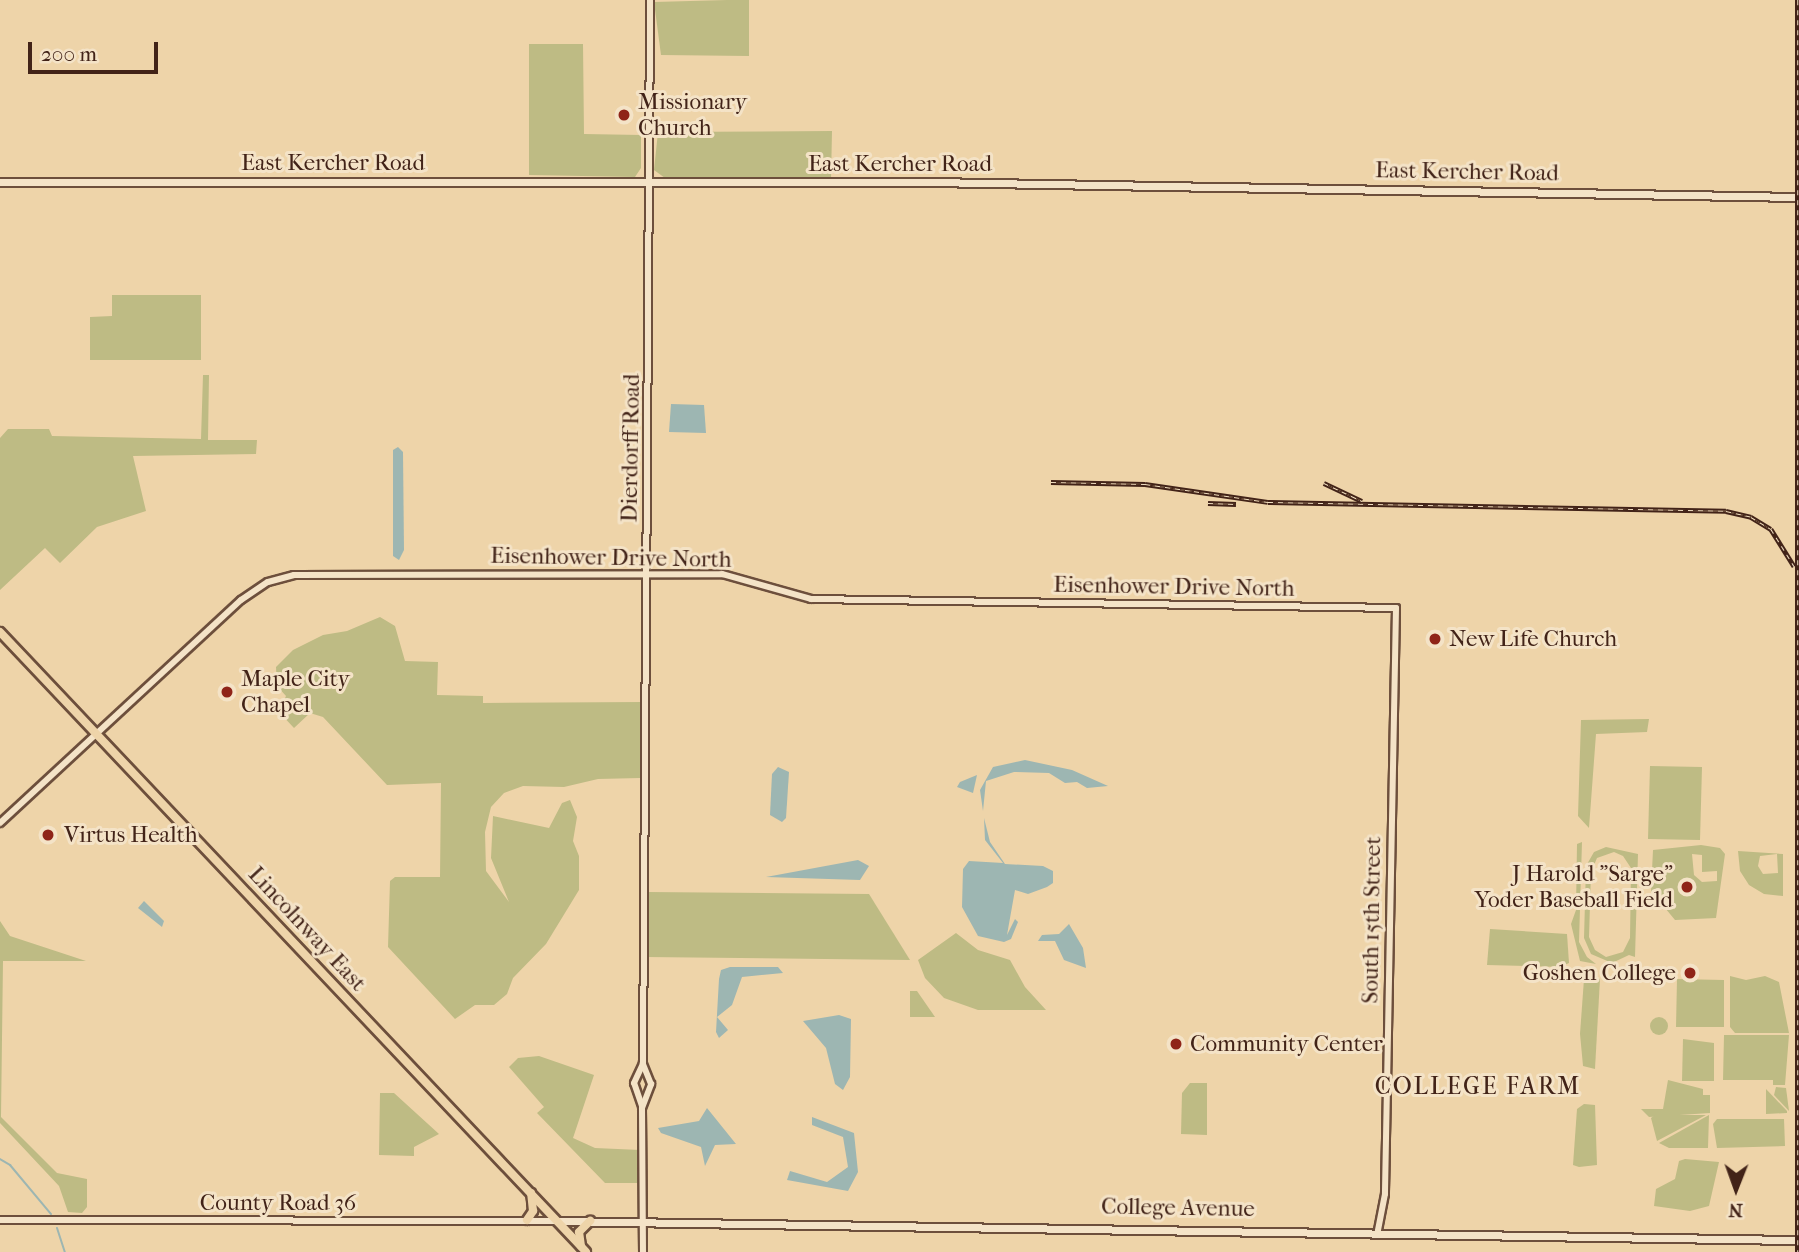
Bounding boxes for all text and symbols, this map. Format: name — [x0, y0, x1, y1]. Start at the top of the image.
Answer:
scale bar — [32, 28, 161, 72]
text: 200 m — [41, 42, 97, 66]
place label: Missionary Church — [638, 88, 747, 142]
marker: Missionary Church — [616, 107, 632, 123]
street label: East Kercher Road — [241, 149, 425, 177]
street label: East Kercher Road — [808, 150, 992, 178]
street label: East Kercher Road — [1375, 157, 1559, 187]
street label: Dierdorff Road — [616, 373, 646, 523]
street label: Eisenhower Drive North — [490, 542, 732, 574]
street label: Eisenhower Drive North — [1053, 571, 1295, 603]
place label: New Life Church — [1449, 625, 1617, 653]
marker: New Life Church — [1427, 631, 1443, 647]
place label: Maple City Chapel — [241, 665, 350, 719]
marker: Maple City Chapel — [219, 684, 235, 700]
place label: Virtus Health — [64, 821, 198, 849]
marker: Virtus Health — [38, 825, 58, 845]
street label: South 15th Street — [1357, 836, 1387, 1004]
place label: J Harold "Sarge" Yoder Baseball Field — [1474, 860, 1673, 914]
street label: Lincolnway East — [242, 861, 372, 997]
marker: J Harold "Sarge" Yoder Baseball Field — [1679, 879, 1695, 895]
place label: Goshen College — [1523, 959, 1676, 987]
marker: Goshen College — [1682, 965, 1698, 981]
place label: Community Center — [1190, 1030, 1383, 1058]
marker: Community Center — [1168, 1036, 1184, 1052]
district label: COLLEGE FARM — [1376, 1073, 1580, 1101]
north arrow — [1701, 1154, 1771, 1224]
street label: County Road 36 — [200, 1189, 356, 1217]
street label: College Avenue — [1101, 1193, 1255, 1223]
text: N — [1728, 1199, 1743, 1221]

